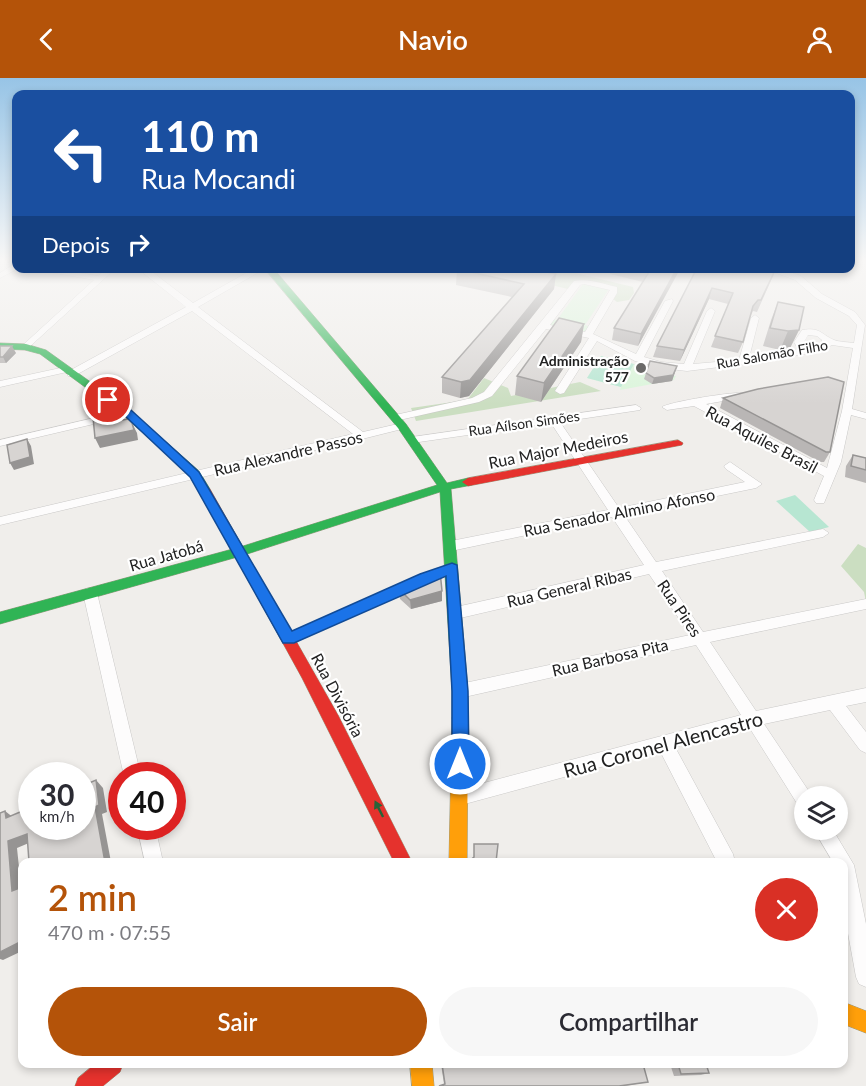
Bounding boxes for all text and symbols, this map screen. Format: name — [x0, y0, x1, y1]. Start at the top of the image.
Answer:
icon: back — [30, 23, 63, 56]
text: Navio — [398, 23, 468, 56]
icon: person — [803, 23, 836, 56]
text: 110 m — [141, 111, 259, 161]
icon: left — [42, 114, 120, 192]
text: Rua Mocandi — [141, 162, 296, 195]
icon: right — [122, 228, 155, 261]
text: Depois — [42, 231, 110, 258]
street label: Rua Salomão Filho — [715, 336, 829, 372]
place label: Administração 577 — [538, 352, 629, 385]
marker: Administração 577 — [634, 361, 648, 375]
pin — [82, 374, 133, 425]
icon: arrive — [91, 383, 124, 416]
street label: Rua Aquiles Brasil — [703, 401, 821, 477]
street label: Rua Aílson Simões — [467, 407, 581, 439]
street label: Rua Major Medeiros — [487, 426, 629, 472]
street label: Rua Alexandre Passos — [212, 427, 364, 479]
street label: Rua Senador Almino Afonso — [522, 484, 716, 540]
street label: Rua Jatobá — [127, 535, 205, 575]
street label: Rua General Ribas — [505, 563, 633, 611]
street label: Rua Pires — [654, 576, 706, 640]
street label: Rua Barbosa Pita — [550, 634, 670, 680]
street label: Rua Divisória — [308, 650, 368, 740]
street label: Rua Coronel Alencastro — [561, 706, 765, 782]
position arrow — [428, 732, 492, 796]
speed limit sign: 40 — [108, 762, 186, 840]
text: 30 — [40, 776, 74, 812]
map controls — [794, 786, 848, 840]
button: layers — [794, 786, 848, 840]
one-way arrow — [374, 801, 384, 818]
text: km/h — [39, 807, 75, 825]
text: 2 min — [48, 875, 137, 919]
button: close — [755, 878, 818, 941]
text: 470 m · 07:55 — [48, 920, 171, 944]
button: Sair — [48, 987, 427, 1056]
button: Compartilhar — [439, 987, 818, 1056]

